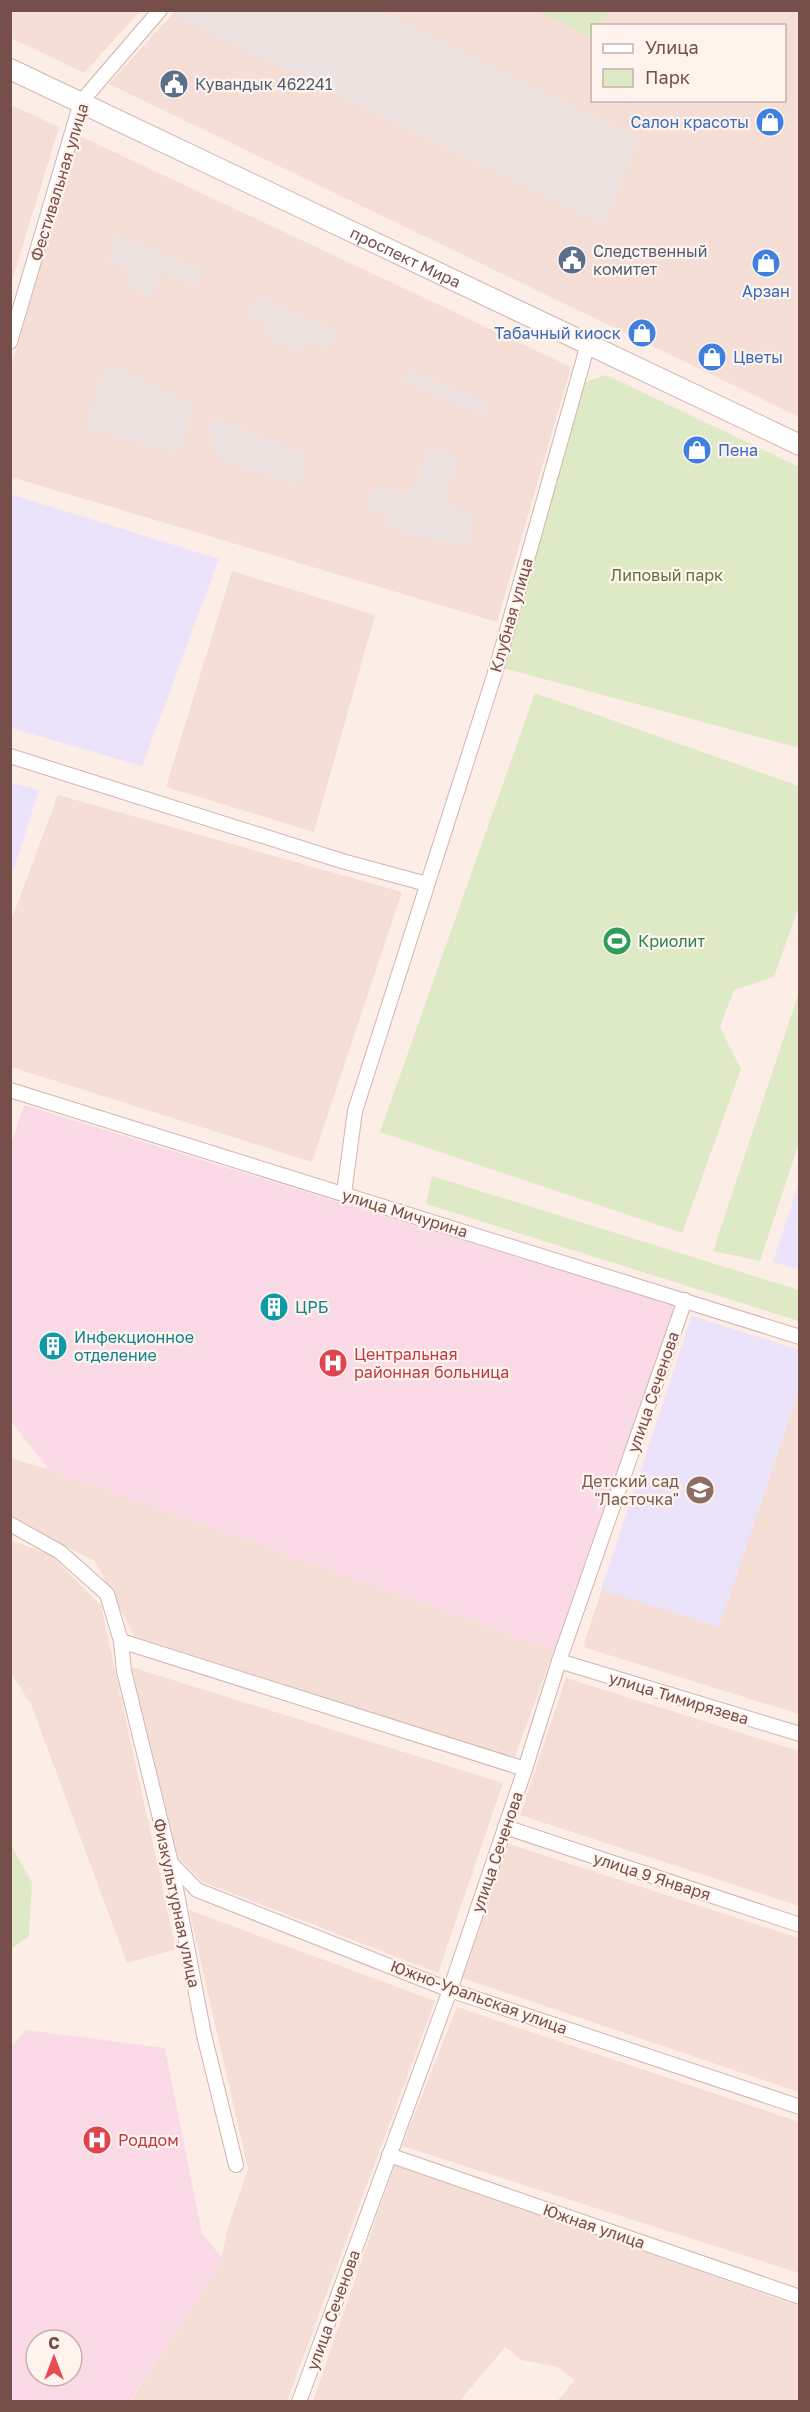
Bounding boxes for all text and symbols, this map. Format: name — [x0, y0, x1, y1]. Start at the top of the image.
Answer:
legend — [591, 24, 786, 102]
text: Улица — [645, 36, 699, 58]
text: Парк — [645, 66, 690, 88]
public building icon: Кувандык 462241 — [158, 68, 190, 100]
place label: Кувандык 462241 — [195, 74, 333, 94]
street label: Фестивальная улица — [25, 101, 93, 263]
shop icon: Салон красоты — [754, 106, 786, 138]
place label: Салон красоты — [631, 112, 749, 132]
street label: проспект Мира — [347, 222, 464, 292]
place label: Следственный комитет — [593, 241, 707, 279]
public building icon: Следственный комитет — [556, 244, 588, 276]
shop icon: Арзан — [750, 247, 782, 279]
place label: Арзан — [742, 281, 790, 301]
shop icon: Табачный киоск — [626, 317, 658, 349]
place label: Табачный киоск — [494, 323, 621, 343]
shop icon: Цветы — [696, 341, 728, 373]
place label: Цветы — [733, 347, 783, 367]
shop icon: Пена — [681, 434, 713, 466]
place label: Пена — [718, 440, 758, 460]
street label: Клубная улица — [485, 555, 537, 675]
park label: Липовый парк — [611, 565, 723, 585]
sports icon: Криолит — [601, 925, 633, 957]
place label: Криолит — [638, 931, 705, 951]
street label: улица Мичурина — [340, 1184, 470, 1242]
building icon: ЦРБ — [258, 1291, 290, 1323]
place label: ЦРБ — [295, 1297, 328, 1317]
place label: Инфекционное отделение — [74, 1327, 194, 1365]
street label: улица Сеченова — [623, 1329, 683, 1455]
building icon: Инфекционное отделение — [37, 1330, 69, 1362]
place label: Центральная районная больница — [354, 1344, 509, 1382]
hospital icon: Центральная районная больница — [317, 1347, 349, 1379]
place label: Детский сад "Ласточка" — [582, 1471, 679, 1509]
school or university icon: Детский сад "Ласточка" — [684, 1474, 716, 1506]
street label: улица Тимирязева — [607, 1667, 751, 1729]
street label: улица Сеченова — [467, 1789, 527, 1915]
street label: Физкультурная улица — [149, 1816, 205, 1990]
street label: улица 9 Января — [591, 1848, 713, 1904]
street label: Южно-Уральская улица — [388, 1956, 570, 2038]
hospital icon: Роддом — [81, 2124, 113, 2156]
place label: Роддом — [118, 2130, 179, 2150]
street label: Южная улица — [540, 2199, 648, 2253]
street label: улица Сеченова — [302, 2247, 364, 2373]
north arrow — [24, 2328, 84, 2388]
text: С — [48, 2333, 60, 2353]

